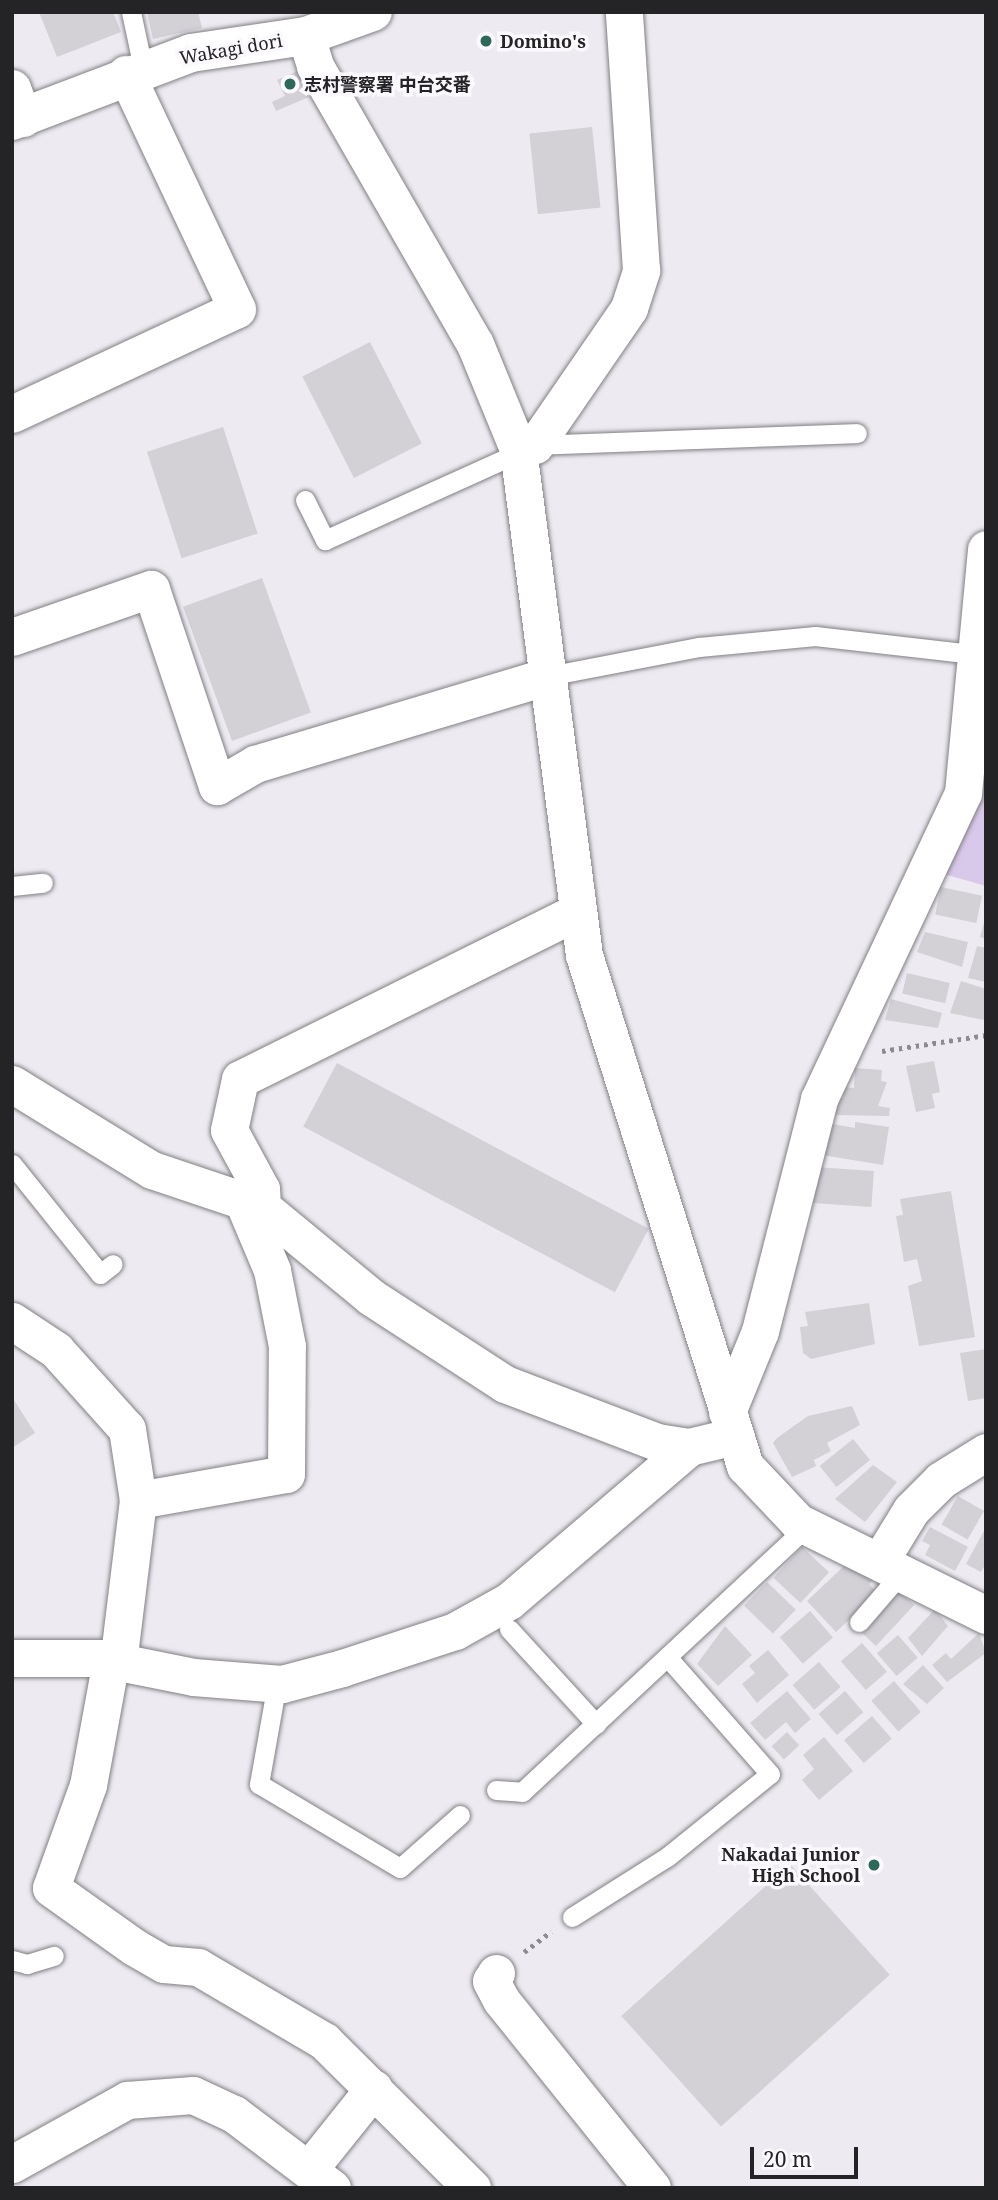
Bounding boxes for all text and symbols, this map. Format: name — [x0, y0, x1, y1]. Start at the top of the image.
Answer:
street label: Wakagi dori — [178, 29, 284, 69]
place label: Domino's — [500, 30, 586, 52]
marker: Domino's — [478, 33, 494, 49]
place label: 志村警察署 中台交番 — [304, 73, 471, 95]
marker: 志村警察署 中台交番 — [282, 76, 298, 92]
place label: Nakadai Junior High School — [721, 1844, 860, 1886]
marker: Nakadai Junior High School — [866, 1857, 882, 1873]
scale bar — [753, 2134, 862, 2178]
text: 20 m — [763, 2145, 812, 2173]

